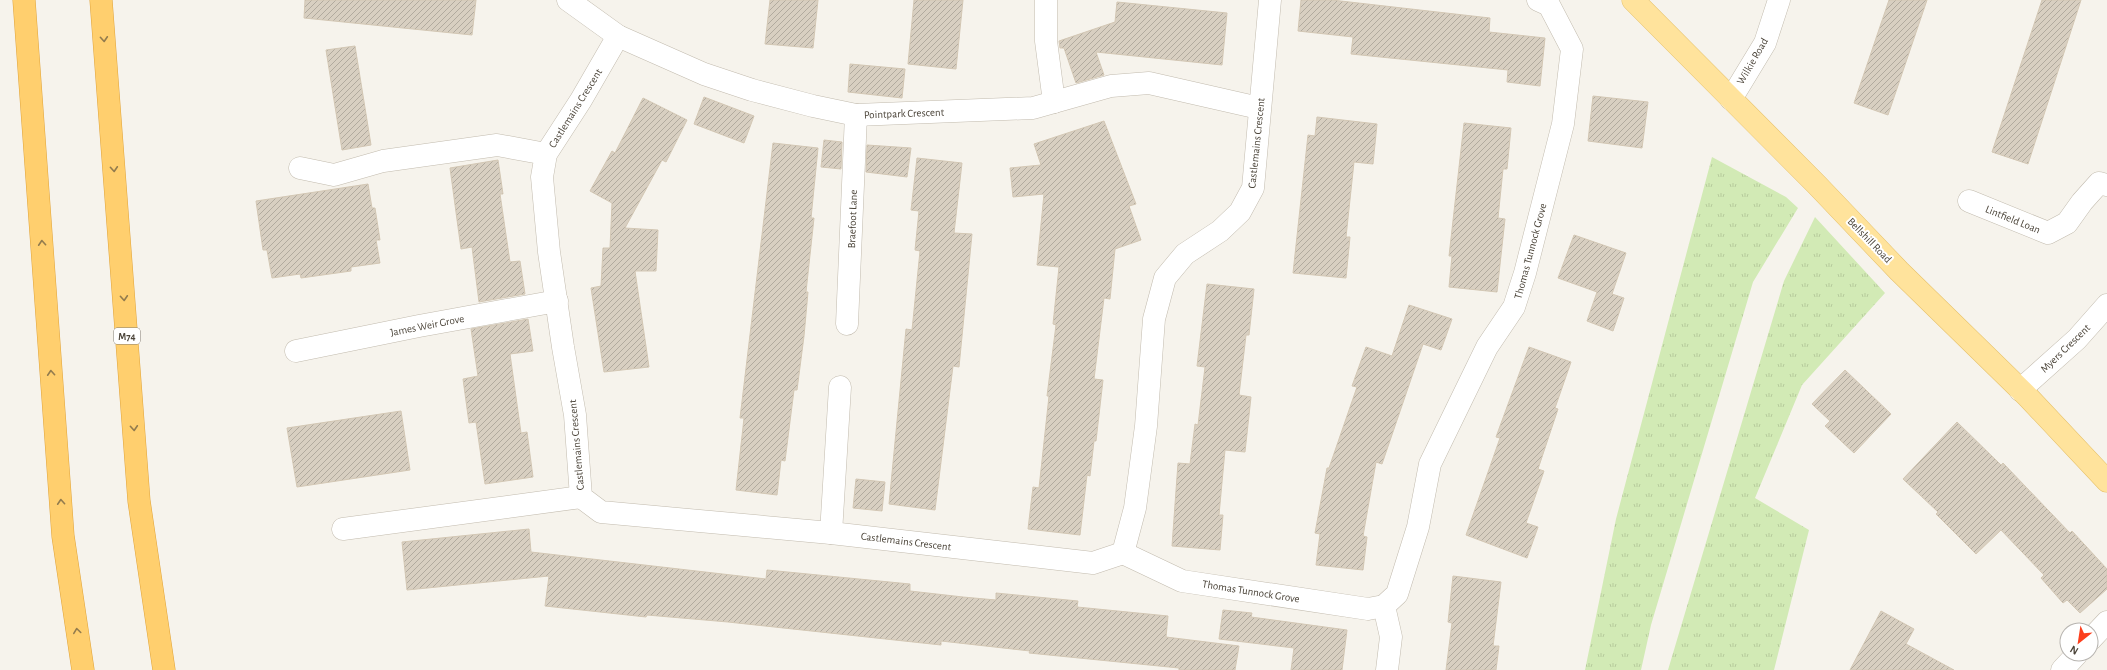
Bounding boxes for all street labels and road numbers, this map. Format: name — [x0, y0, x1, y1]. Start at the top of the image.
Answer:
street label: Wilkie Road — [1735, 36, 1770, 86]
street label: Castlemains Crescent — [547, 66, 604, 150]
street label: Castlemains Crescent — [1246, 97, 1267, 189]
street label: Pointpark Crescent — [864, 107, 945, 120]
street label: Braefoot Lane — [846, 189, 859, 249]
street label: Thomas Tunnock Grove — [1512, 202, 1549, 300]
street label: Lintfield Loan — [1984, 203, 2042, 235]
street label: Bellshill Road — [1846, 216, 1894, 265]
street label: James Weir Grove — [389, 313, 465, 338]
street label: Myers Crescent — [2038, 322, 2093, 375]
road number: M74 — [114, 328, 140, 344]
street label: Castlemains Crescent — [567, 399, 586, 491]
street label: Castlemains Crescent — [860, 530, 952, 553]
street label: Thomas Tunnock Grove — [1201, 578, 1300, 605]

